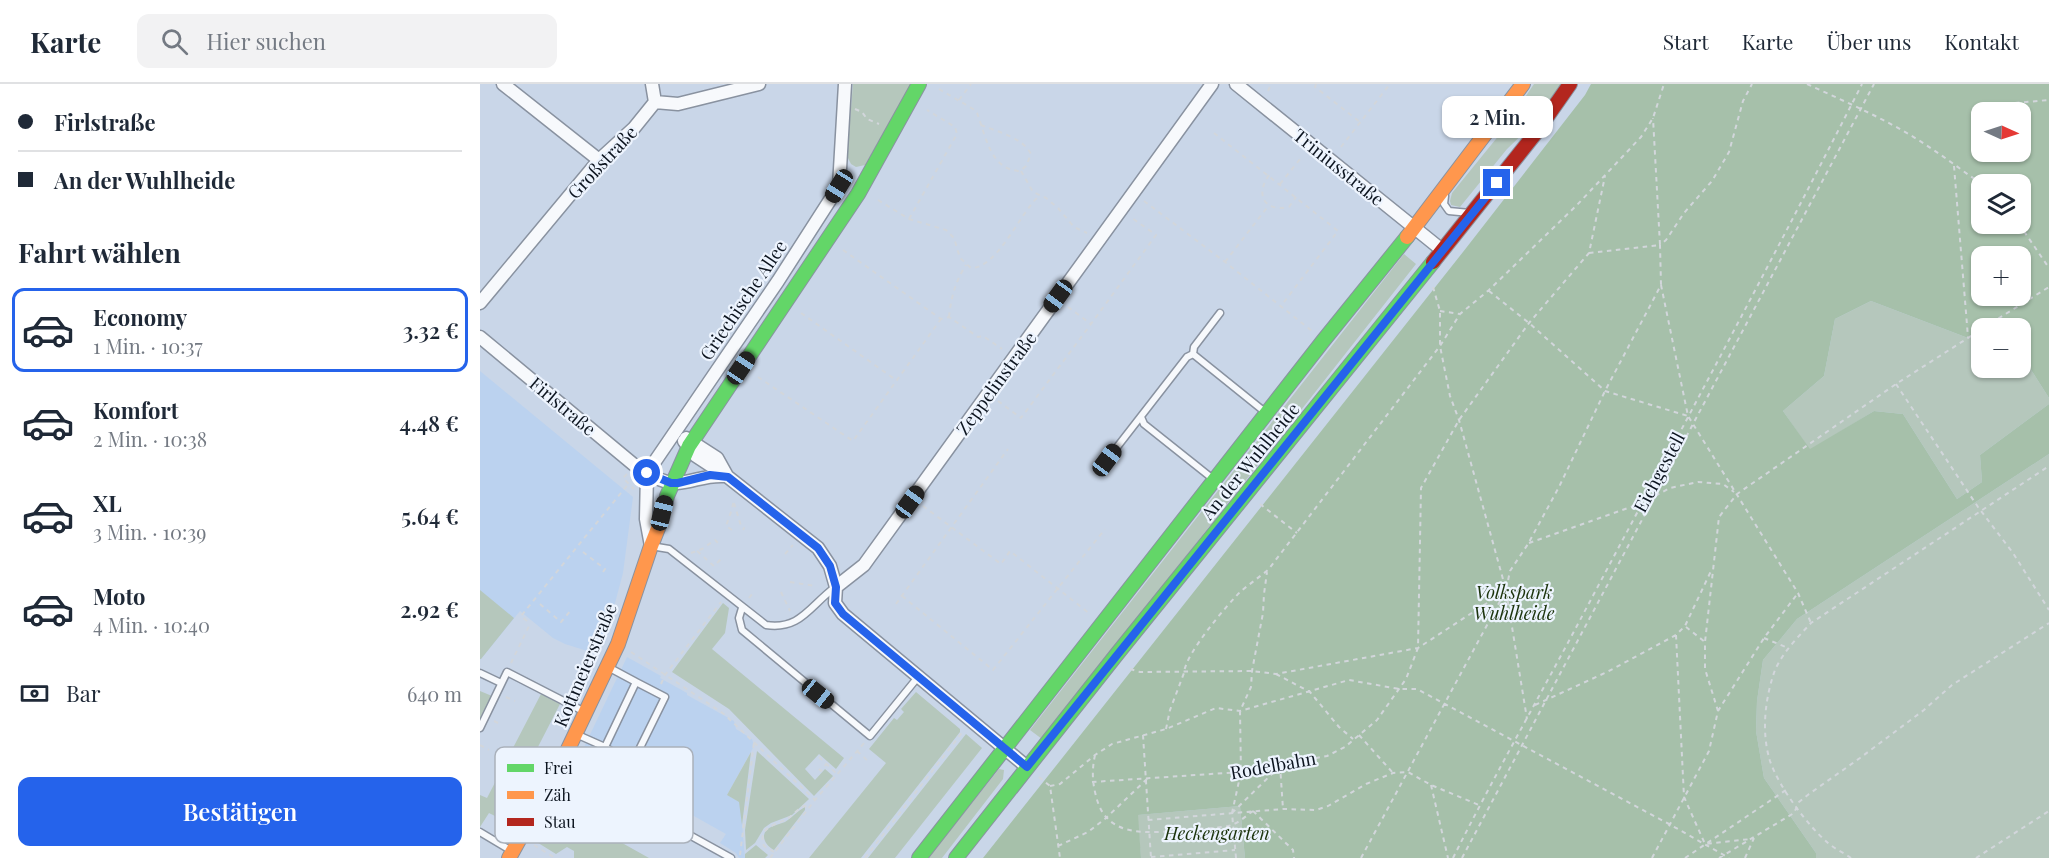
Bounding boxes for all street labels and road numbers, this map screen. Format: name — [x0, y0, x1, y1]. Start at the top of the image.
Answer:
street label: Großstraße — [562, 120, 642, 204]
street label: Triniusstraße — [1289, 123, 1389, 211]
street label: Griechische Allee — [694, 235, 792, 365]
street label: Zeppelinstraße — [950, 327, 1042, 439]
street label: Firlstraße — [525, 371, 601, 441]
street label: An der Wuhlheide — [1195, 397, 1305, 525]
street label: Eichgestell — [1628, 428, 1690, 516]
street label: Kottmeierstraße — [548, 599, 622, 731]
street label: Rodelbahn — [1228, 746, 1318, 784]

